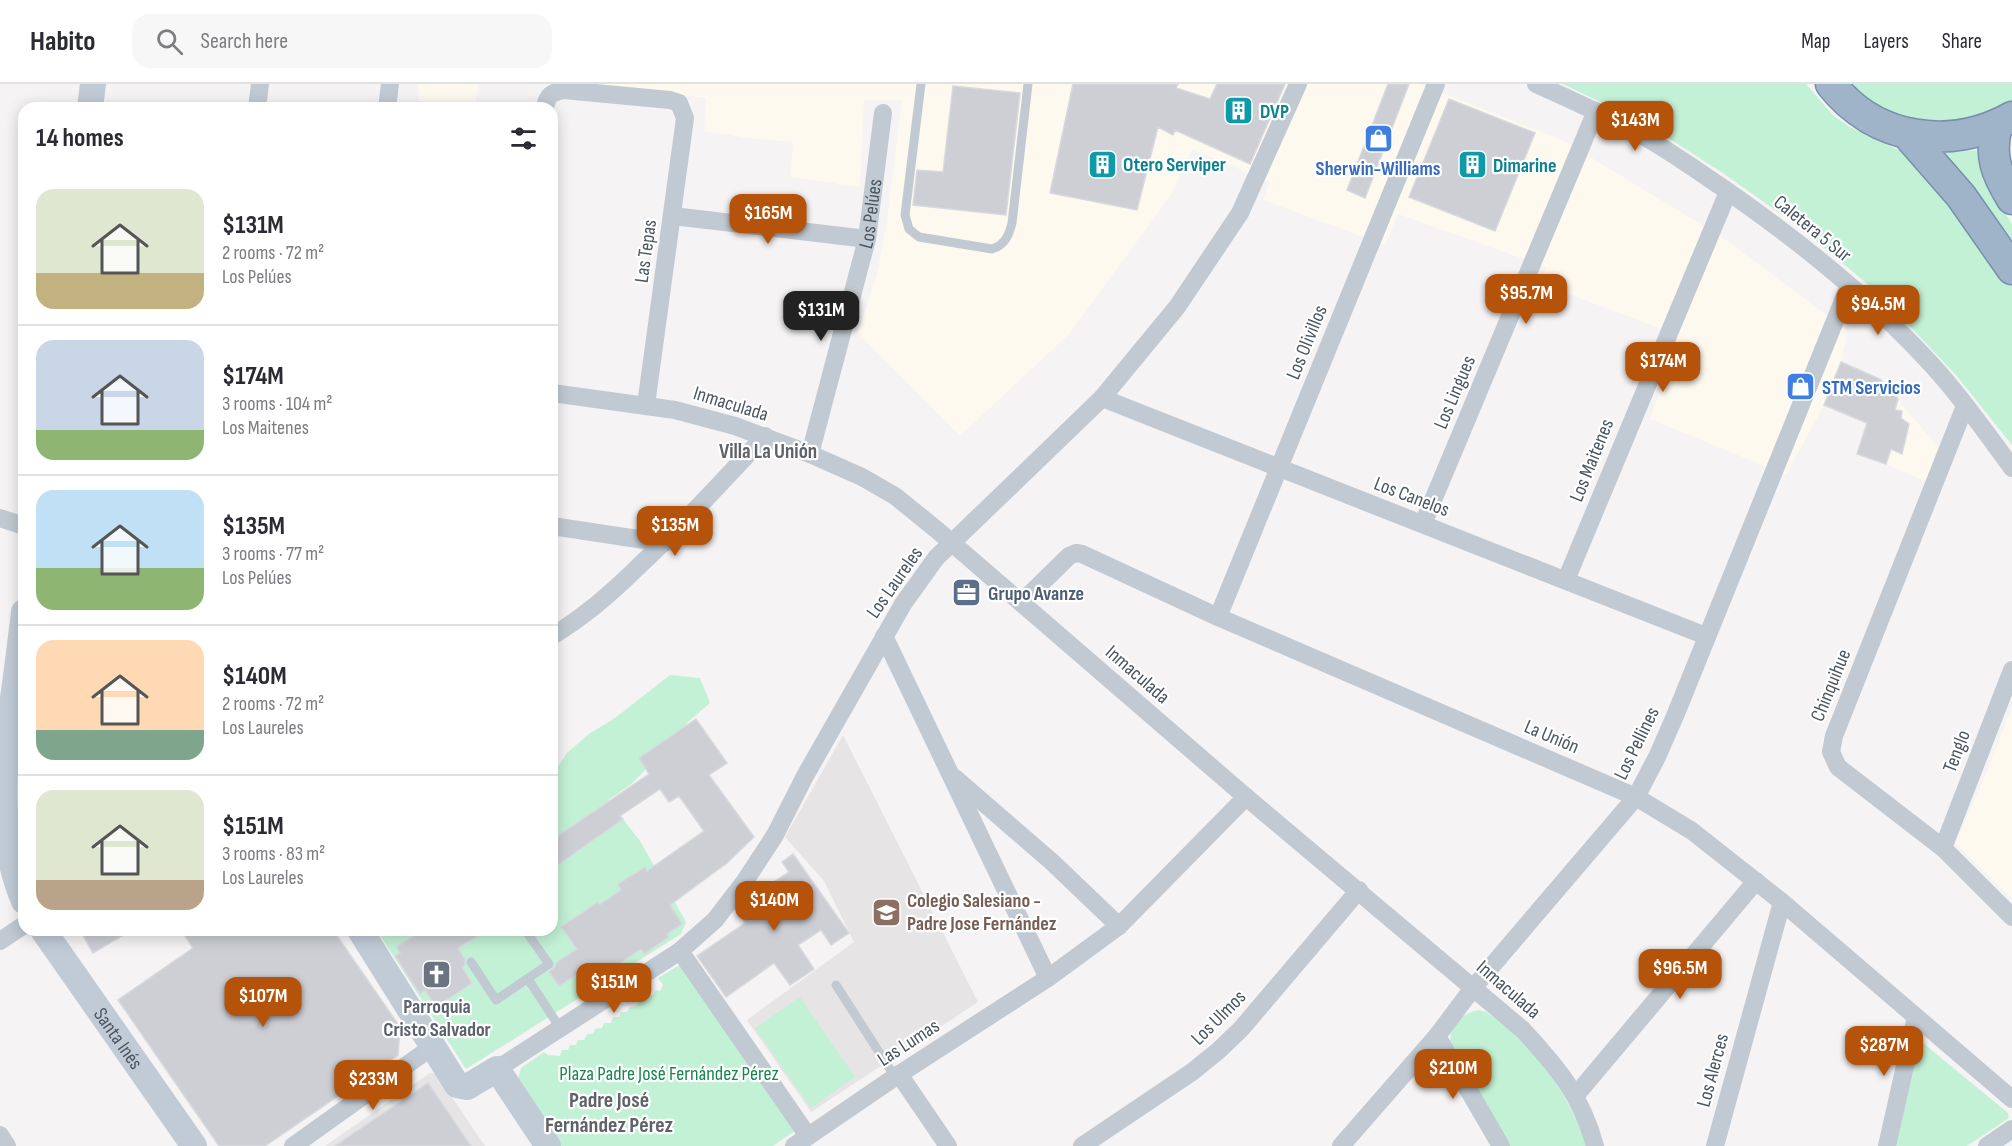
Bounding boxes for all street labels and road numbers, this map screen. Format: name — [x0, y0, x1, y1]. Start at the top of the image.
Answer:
street label: Los Pelúes — [854, 178, 888, 251]
street label: Caletera 5 Sur — [1769, 190, 1856, 267]
street label: Las Tepas — [630, 218, 662, 284]
street label: Los Olivillos — [1281, 302, 1333, 383]
street label: Los Lingues — [1429, 352, 1481, 433]
street label: Inmaculada — [690, 381, 771, 427]
street label: Los Maitenes — [1565, 416, 1619, 505]
street label: Los Canelos — [1371, 472, 1453, 522]
street label: Los Laureles — [862, 542, 928, 623]
street label: Inmaculada — [1100, 640, 1174, 709]
street label: Chinquihue — [1806, 646, 1856, 725]
street label: Los Pellines — [1609, 703, 1665, 784]
street label: La Unión — [1521, 715, 1583, 759]
street label: Tenglo — [1938, 727, 1976, 776]
street label: Inmaculada — [1471, 955, 1545, 1024]
street label: Los Ulmos — [1186, 985, 1251, 1050]
street label: Santa Inés — [88, 1003, 148, 1074]
street label: Las Lumas — [873, 1014, 944, 1072]
street label: Los Alerces — [1692, 1031, 1734, 1110]

